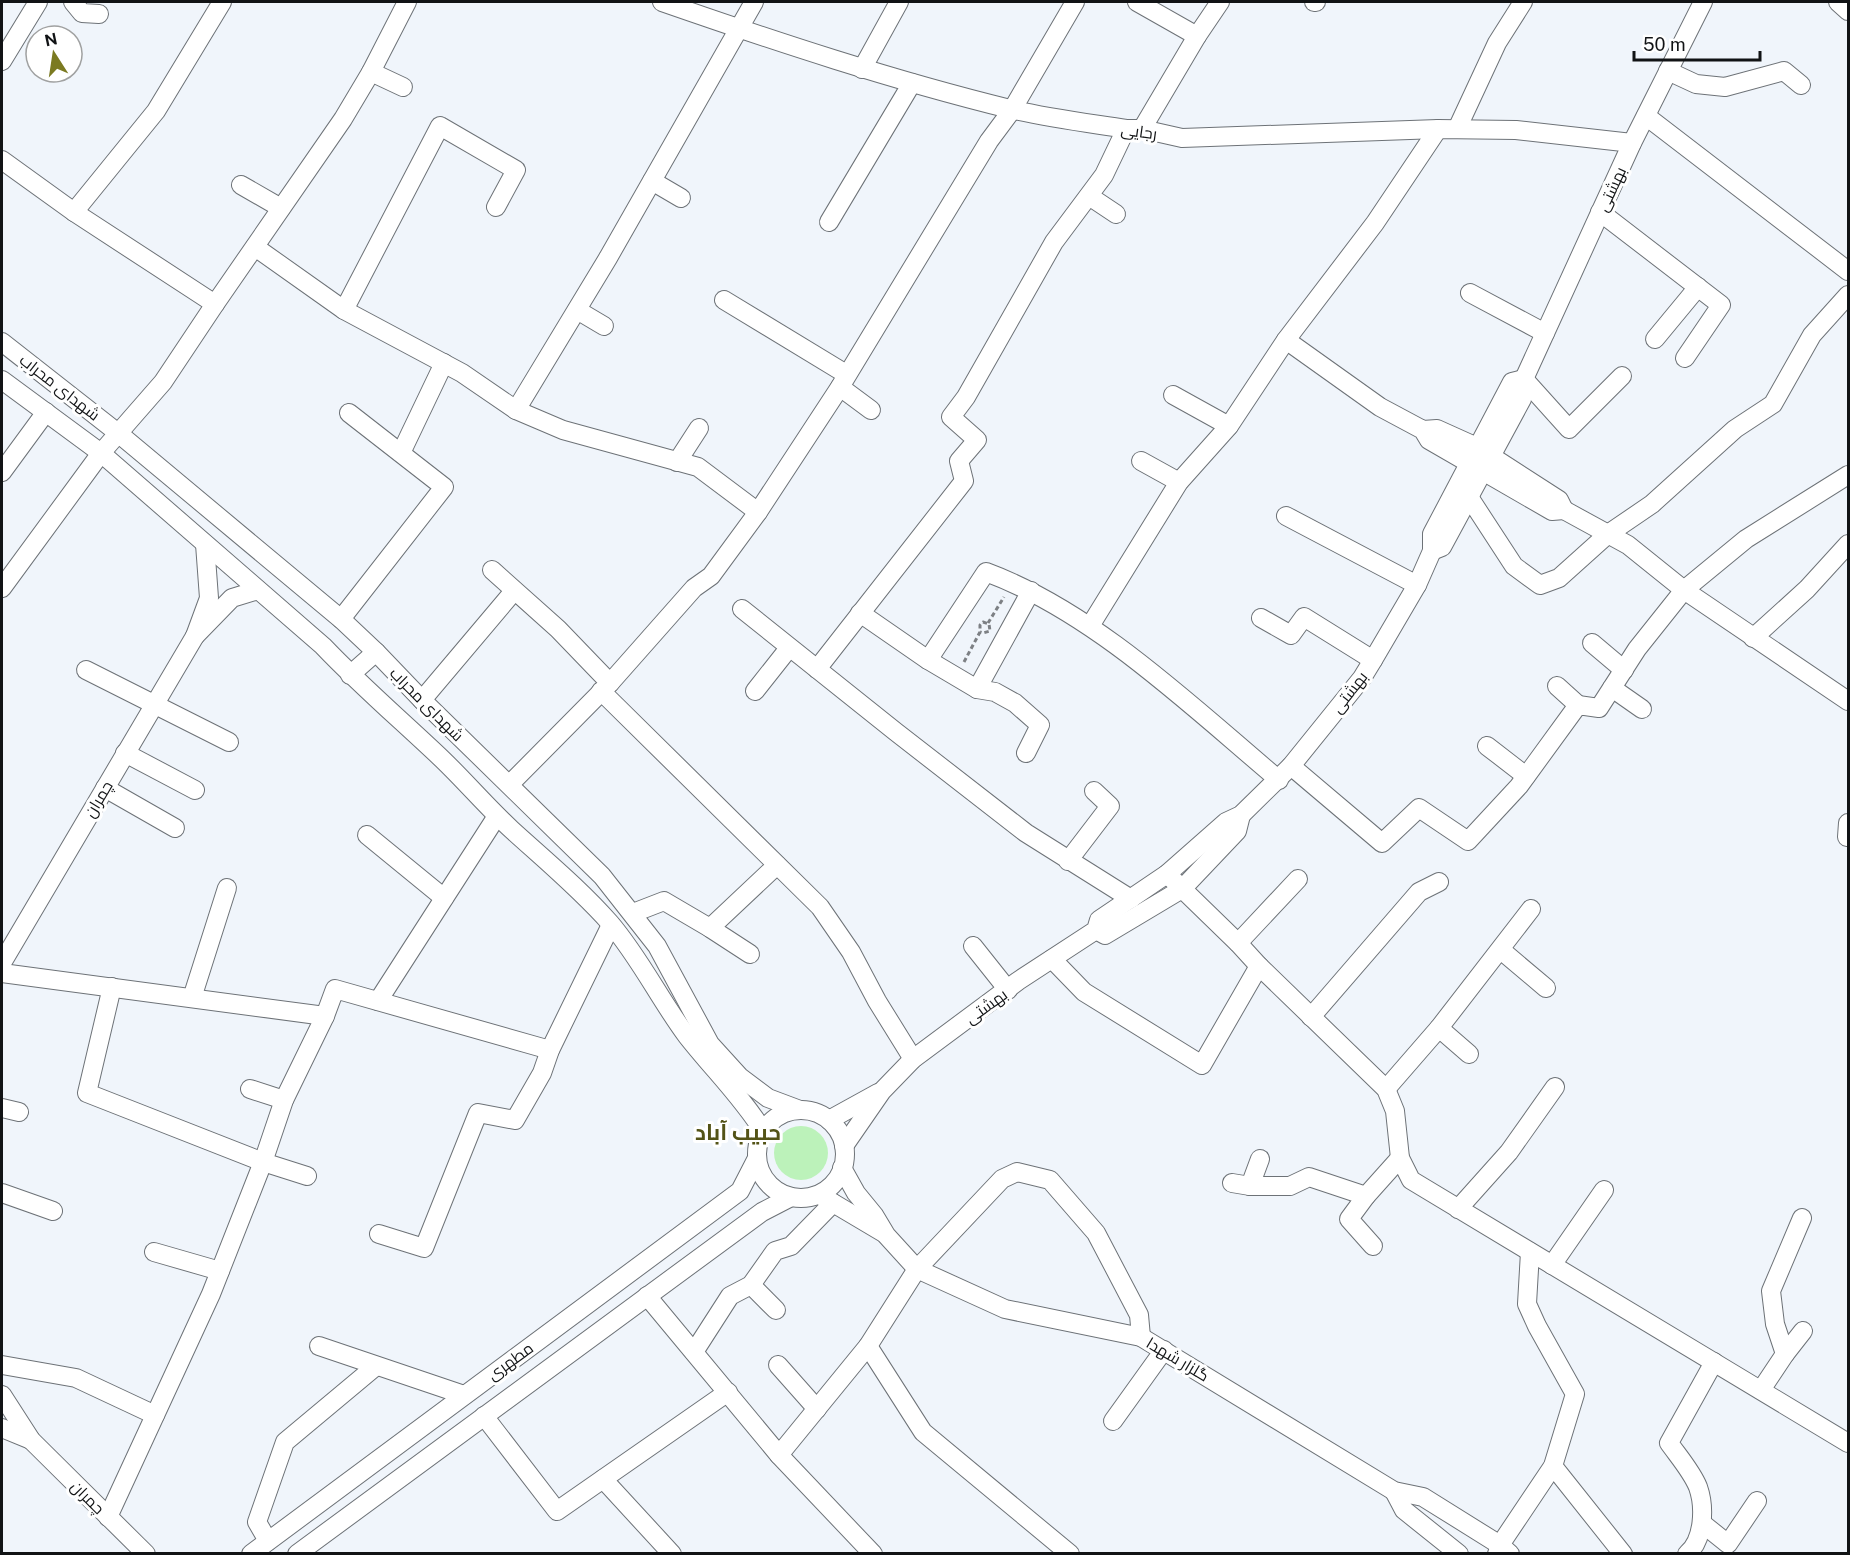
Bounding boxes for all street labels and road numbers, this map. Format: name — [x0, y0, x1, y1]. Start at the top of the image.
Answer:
street label: رجایی — [1120, 120, 1158, 144]
street label: بهشتی — [1593, 164, 1631, 215]
street label: شهدای محراب — [15, 350, 104, 425]
street label: شهدای محراب — [385, 664, 467, 746]
street label: بهشتی — [1327, 668, 1372, 717]
street label: چمران — [80, 777, 118, 822]
street label: بهشتی — [962, 985, 1012, 1029]
street label: گلزار شهدا — [1143, 1333, 1212, 1386]
street label: مطهری — [484, 1338, 537, 1385]
street label: چمران — [66, 1477, 108, 1519]

